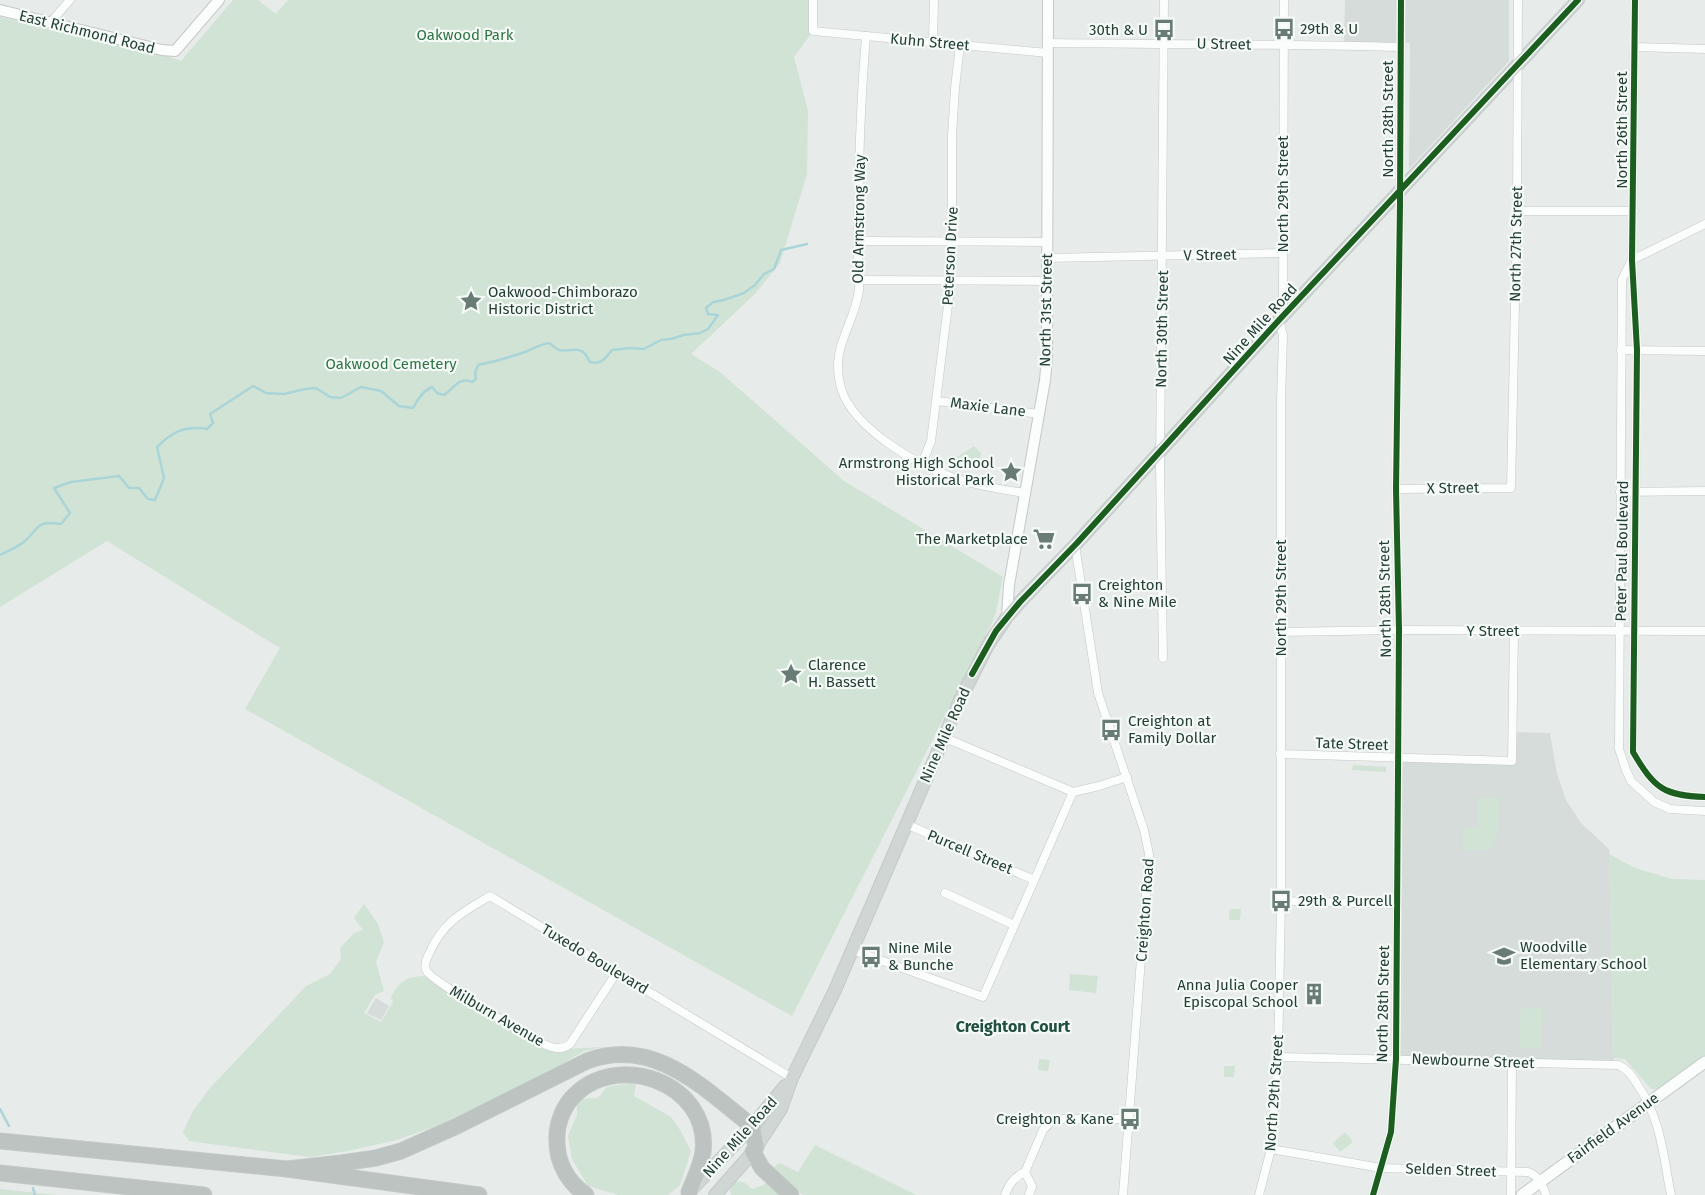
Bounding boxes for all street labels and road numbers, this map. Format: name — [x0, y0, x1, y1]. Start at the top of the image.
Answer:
street label: East Richmond Road — [17, 6, 157, 58]
street label: Kuhn Street — [890, 30, 971, 54]
street label: U Street — [1197, 35, 1252, 53]
street label: North 28th Street — [1379, 60, 1397, 178]
street label: North 26th Street — [1613, 71, 1631, 189]
street label: North 29th Street — [1274, 135, 1292, 253]
street label: Old Armstrong Way — [849, 154, 869, 284]
street label: North 27th Street — [1506, 185, 1526, 302]
street label: Peterson Drive — [938, 206, 962, 306]
street label: V Street — [1183, 246, 1237, 264]
street label: North 31st Street — [1036, 252, 1056, 367]
street label: North 30th Street — [1152, 269, 1172, 388]
street label: Nine Mile Road — [1219, 280, 1301, 368]
street label: Maxie Lane — [949, 393, 1027, 421]
street label: X Street — [1426, 479, 1480, 497]
street label: Peter Paul Boulevard — [1612, 480, 1632, 622]
street label: North 29th Street — [1272, 539, 1290, 657]
street label: North 28th Street — [1375, 539, 1395, 658]
street label: Y Street — [1467, 622, 1520, 640]
street label: Nine Mile Road — [916, 685, 974, 785]
street label: Tate Street — [1315, 734, 1389, 754]
street label: Purcell Street — [925, 826, 1016, 878]
street label: Creighton Road — [1132, 858, 1158, 962]
street label: Tuxedo Boulevard — [538, 920, 652, 998]
street label: North 28th Street — [1373, 944, 1393, 1063]
street label: Milburn Avenue — [446, 982, 548, 1050]
street label: North 29th Street — [1261, 1033, 1287, 1152]
street label: Newbourne Street — [1411, 1050, 1535, 1072]
street label: Fairfield Avenue — [1564, 1089, 1662, 1167]
street label: Nine Mile Road — [699, 1093, 781, 1181]
street label: Selden Street — [1405, 1159, 1498, 1181]

